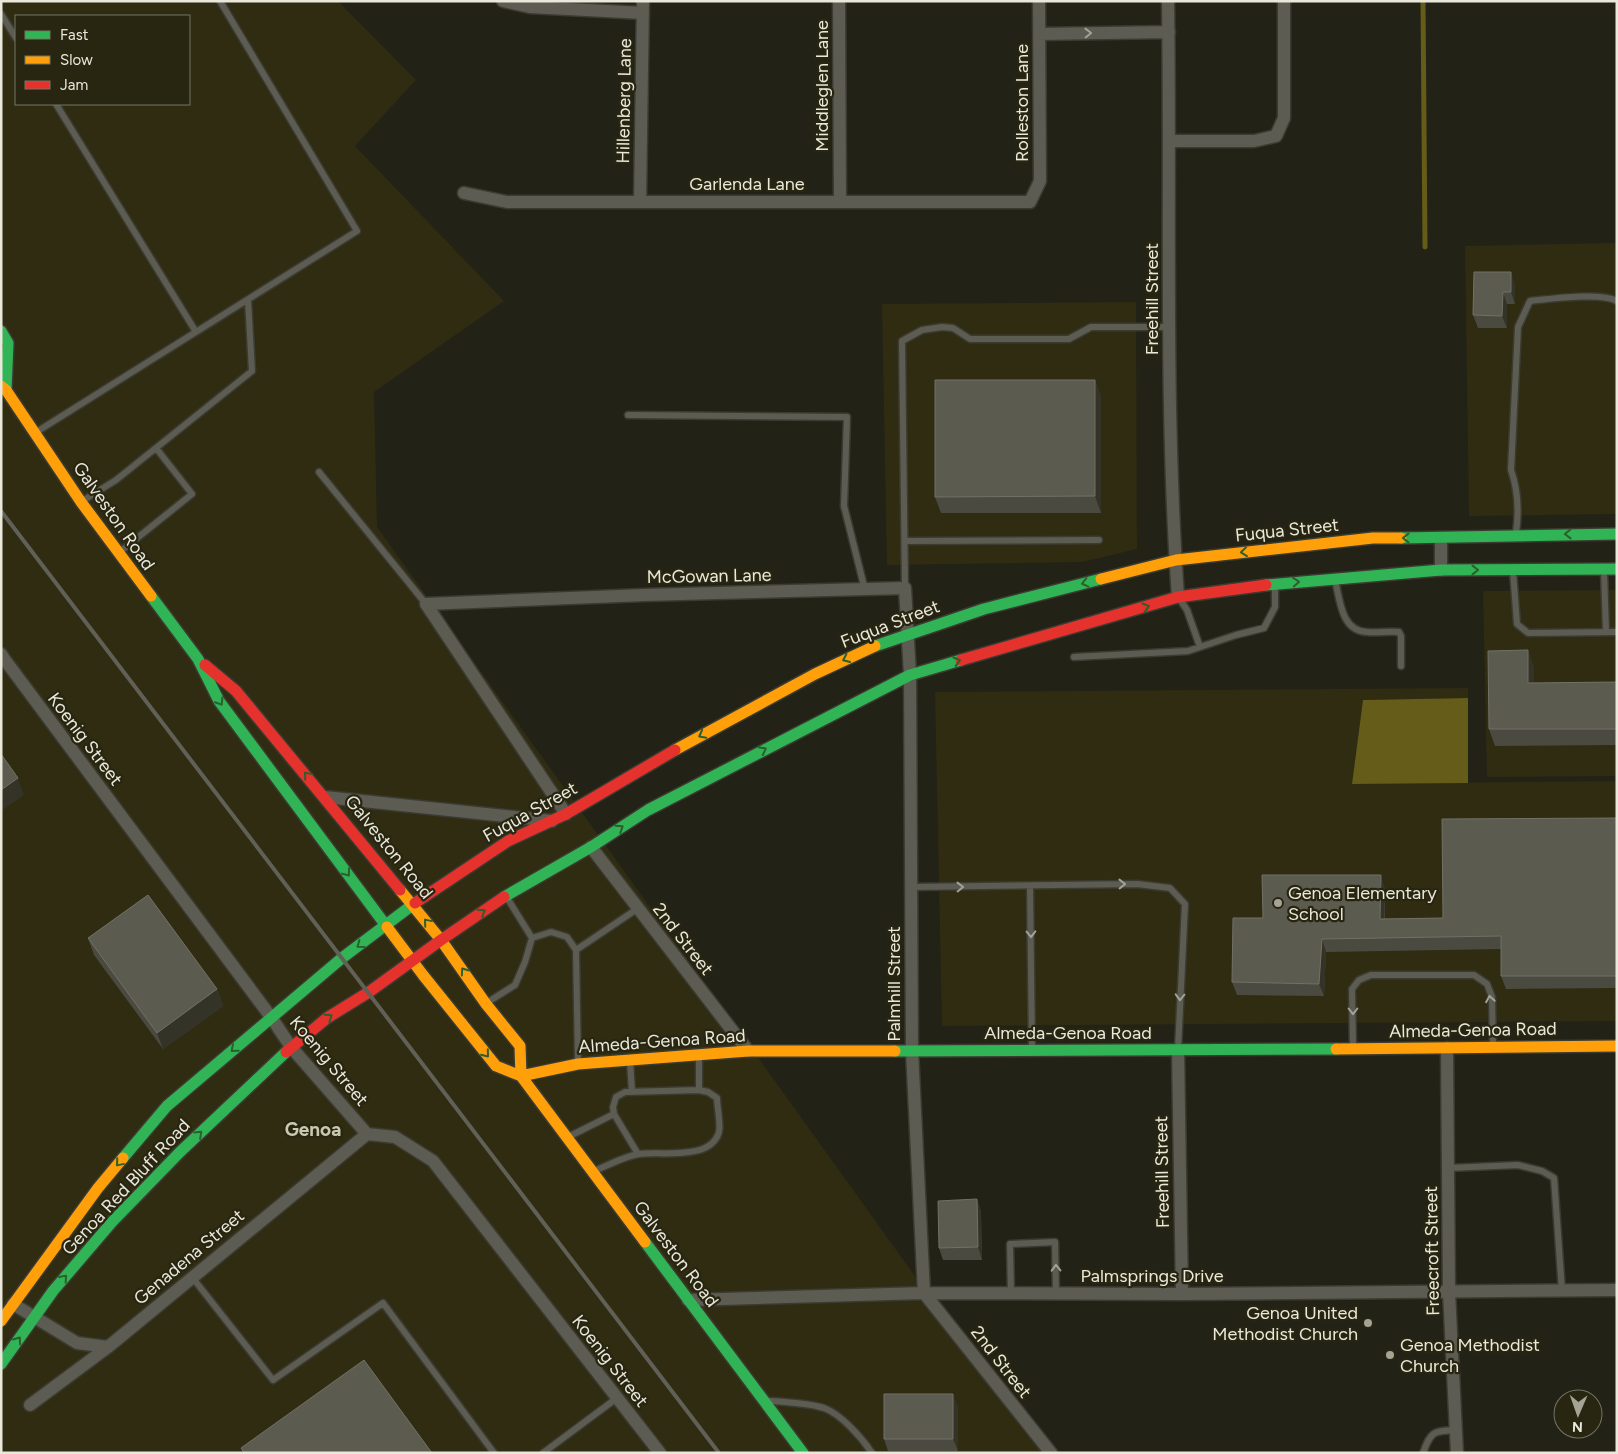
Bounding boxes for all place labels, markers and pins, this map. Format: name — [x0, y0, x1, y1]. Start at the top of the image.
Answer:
place label: Genoa Elementary School — [1288, 882, 1437, 925]
marker: Genoa Elementary School — [1272, 897, 1284, 909]
place label: Genoa United Methodist Church — [1212, 1302, 1358, 1345]
marker: Genoa United Methodist Church — [1362, 1317, 1374, 1329]
place label: Genoa Methodist Church — [1400, 1334, 1540, 1377]
marker: Genoa Methodist Church — [1384, 1349, 1396, 1361]

